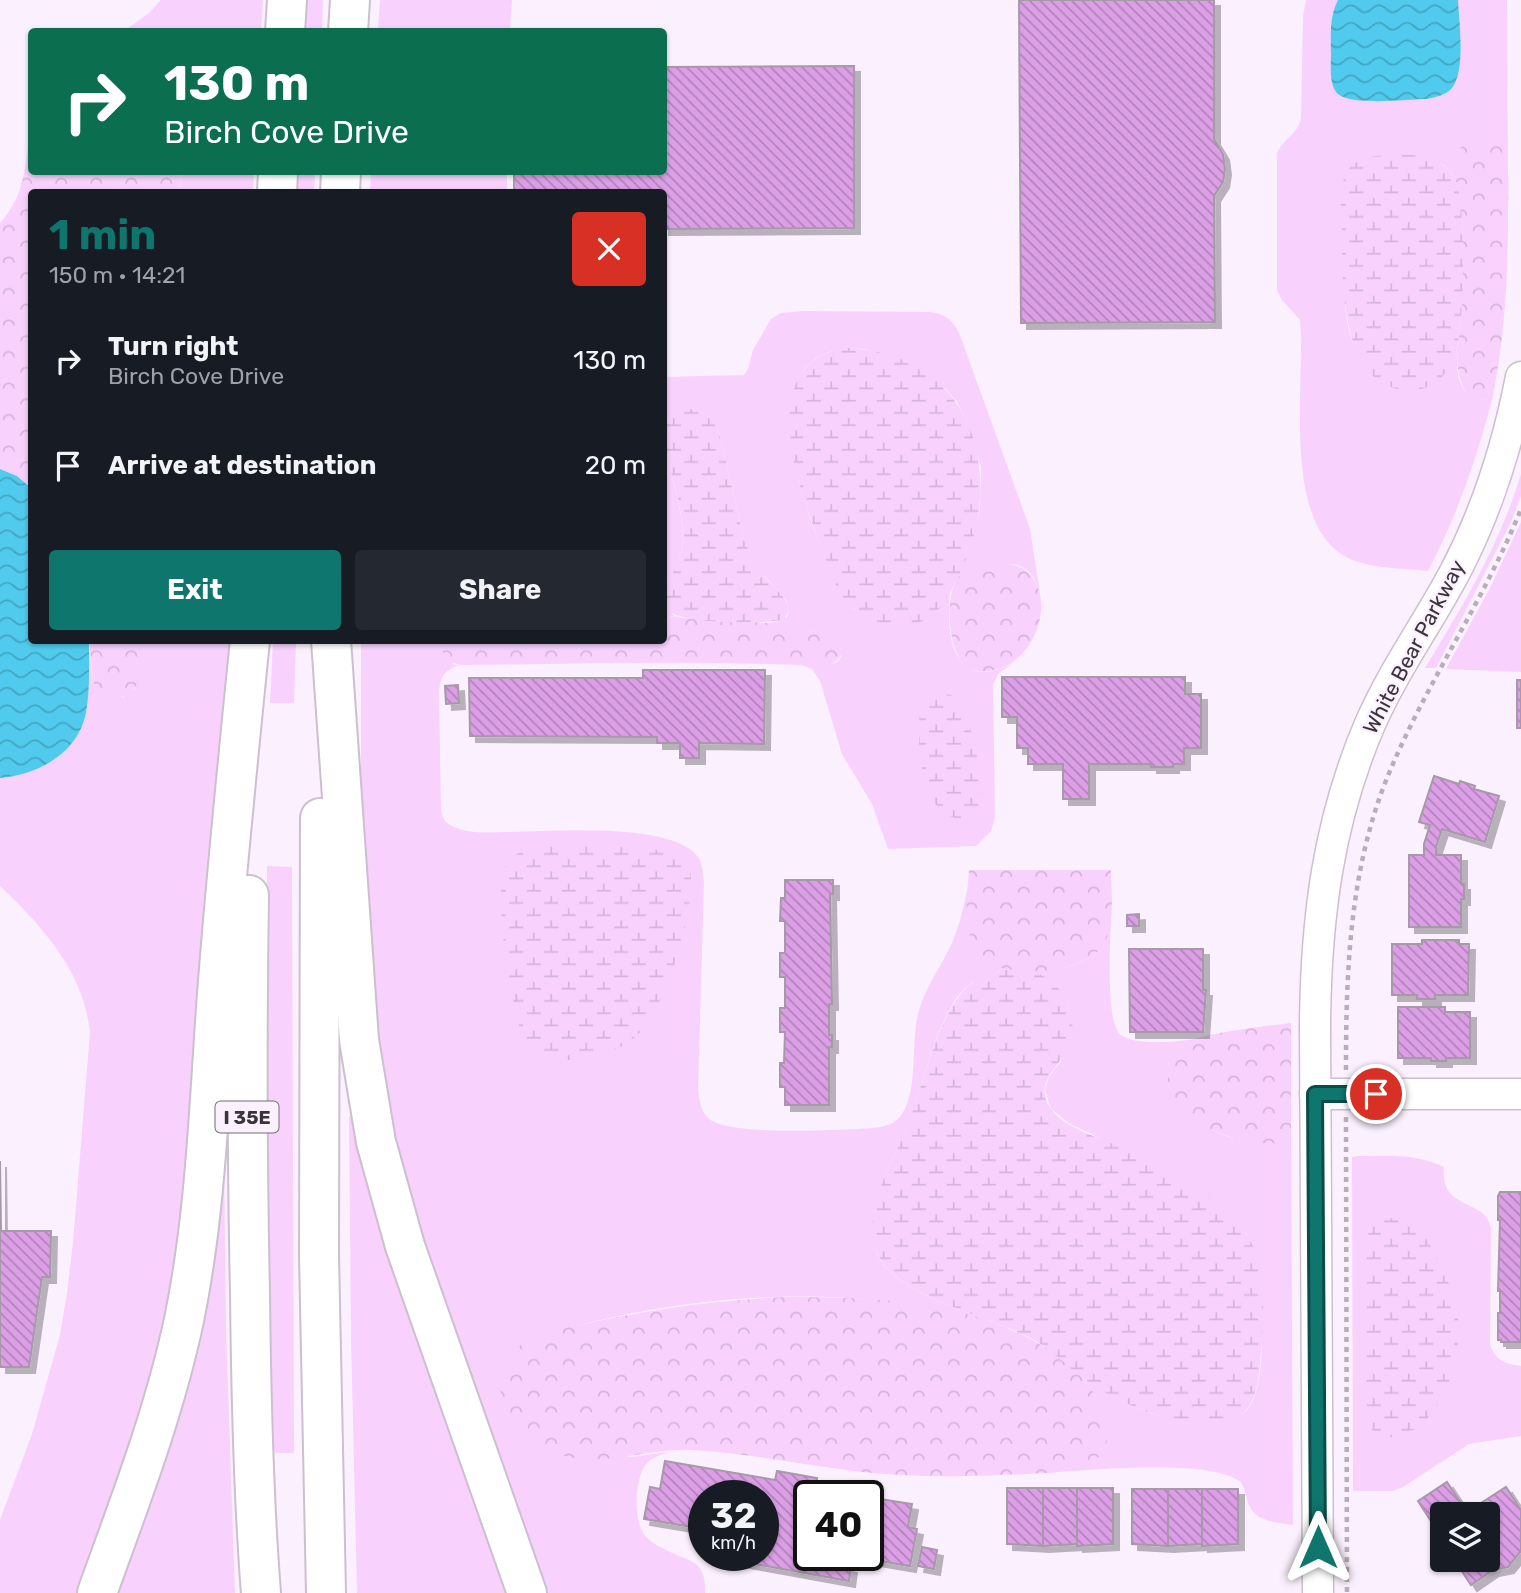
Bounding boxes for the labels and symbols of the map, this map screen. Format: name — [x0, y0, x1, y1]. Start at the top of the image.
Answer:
street label: White Bear Parkway — [1357, 555, 1470, 738]
pin — [1346, 1064, 1406, 1124]
road number: I 35E — [216, 1102, 278, 1133]
speed limit sign: 40 — [793, 1480, 884, 1571]
position arrow — [1281, 1510, 1355, 1584]

